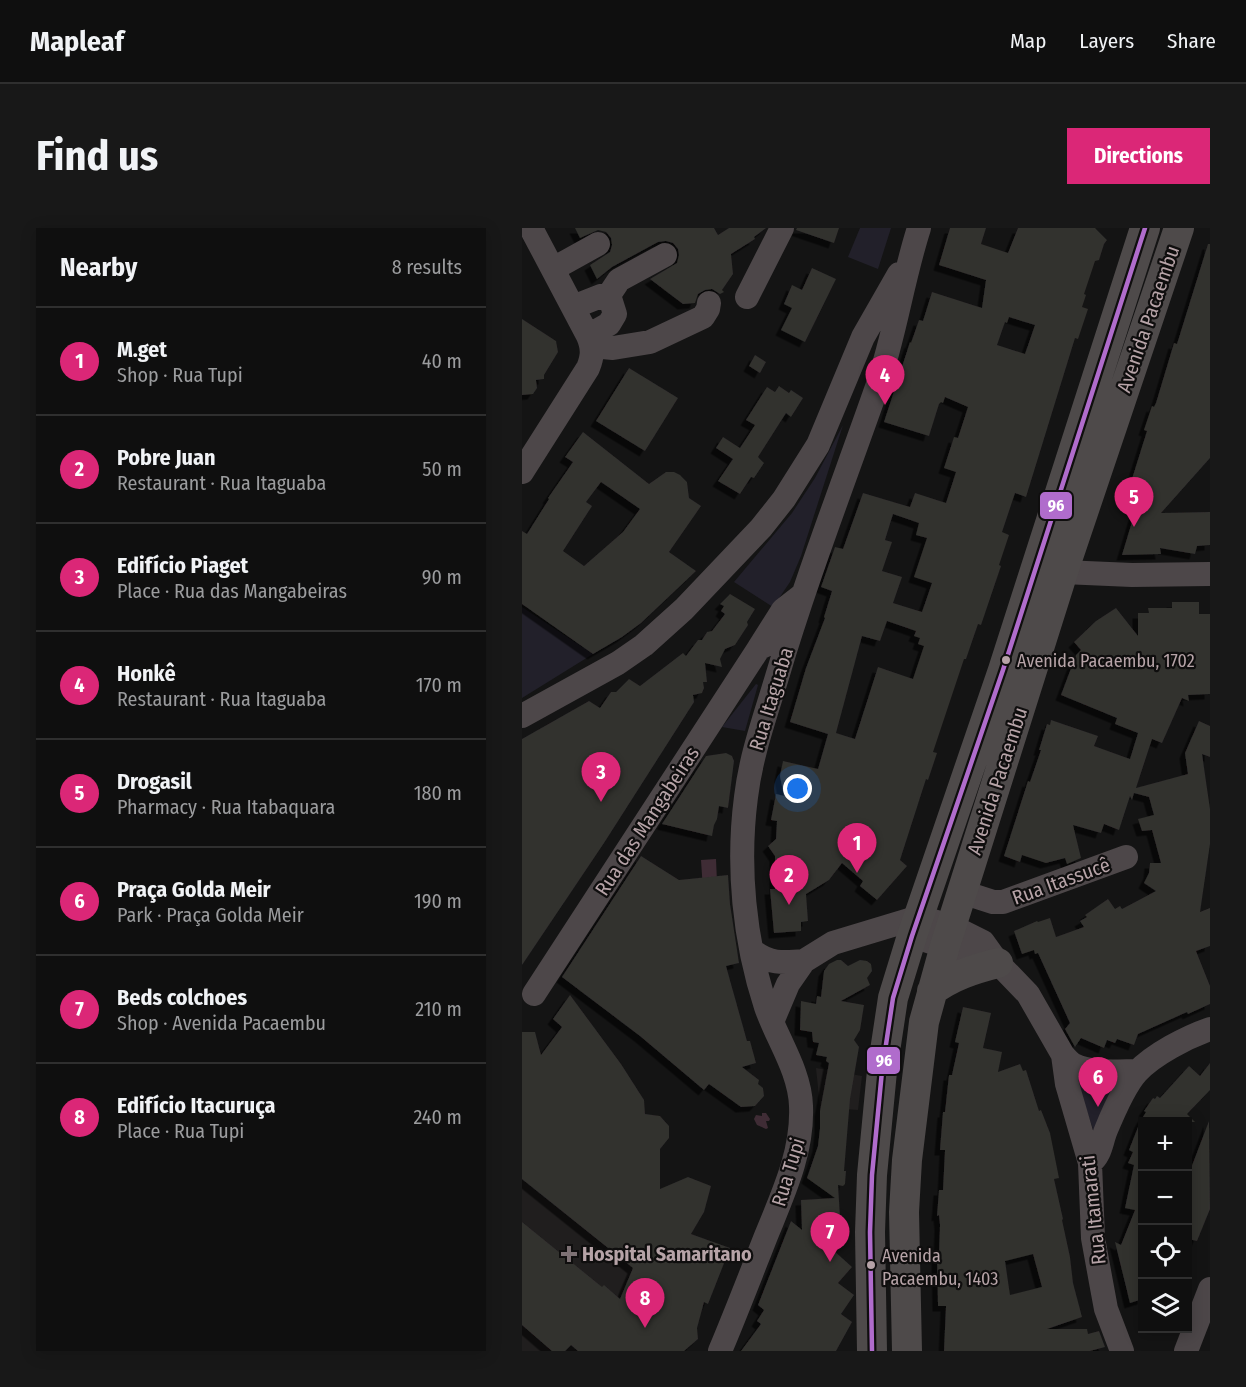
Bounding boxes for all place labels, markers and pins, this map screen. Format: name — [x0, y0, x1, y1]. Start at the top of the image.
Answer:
pin: 4 — [866, 356, 904, 405]
pin: 5 — [1114, 478, 1154, 527]
place label: Avenida Pacaembu, 1702 — [1017, 650, 1195, 672]
marker: Avenida Pacaembu, 1702 — [1000, 654, 1012, 666]
pin: 3 — [582, 752, 620, 802]
pin: 1 — [838, 824, 876, 873]
pin: 2 — [770, 856, 808, 905]
pin: 6 — [1078, 1058, 1118, 1107]
pin: 7 — [810, 1212, 850, 1262]
place label: Hospital Samaritano — [582, 1242, 752, 1266]
marker: Hospital Samaritano — [560, 1245, 578, 1263]
place label: Avenida Pacaembu, 1403 — [882, 1245, 998, 1290]
marker: Avenida Pacaembu, 1403 — [865, 1259, 877, 1271]
pin: 8 — [626, 1278, 664, 1328]

